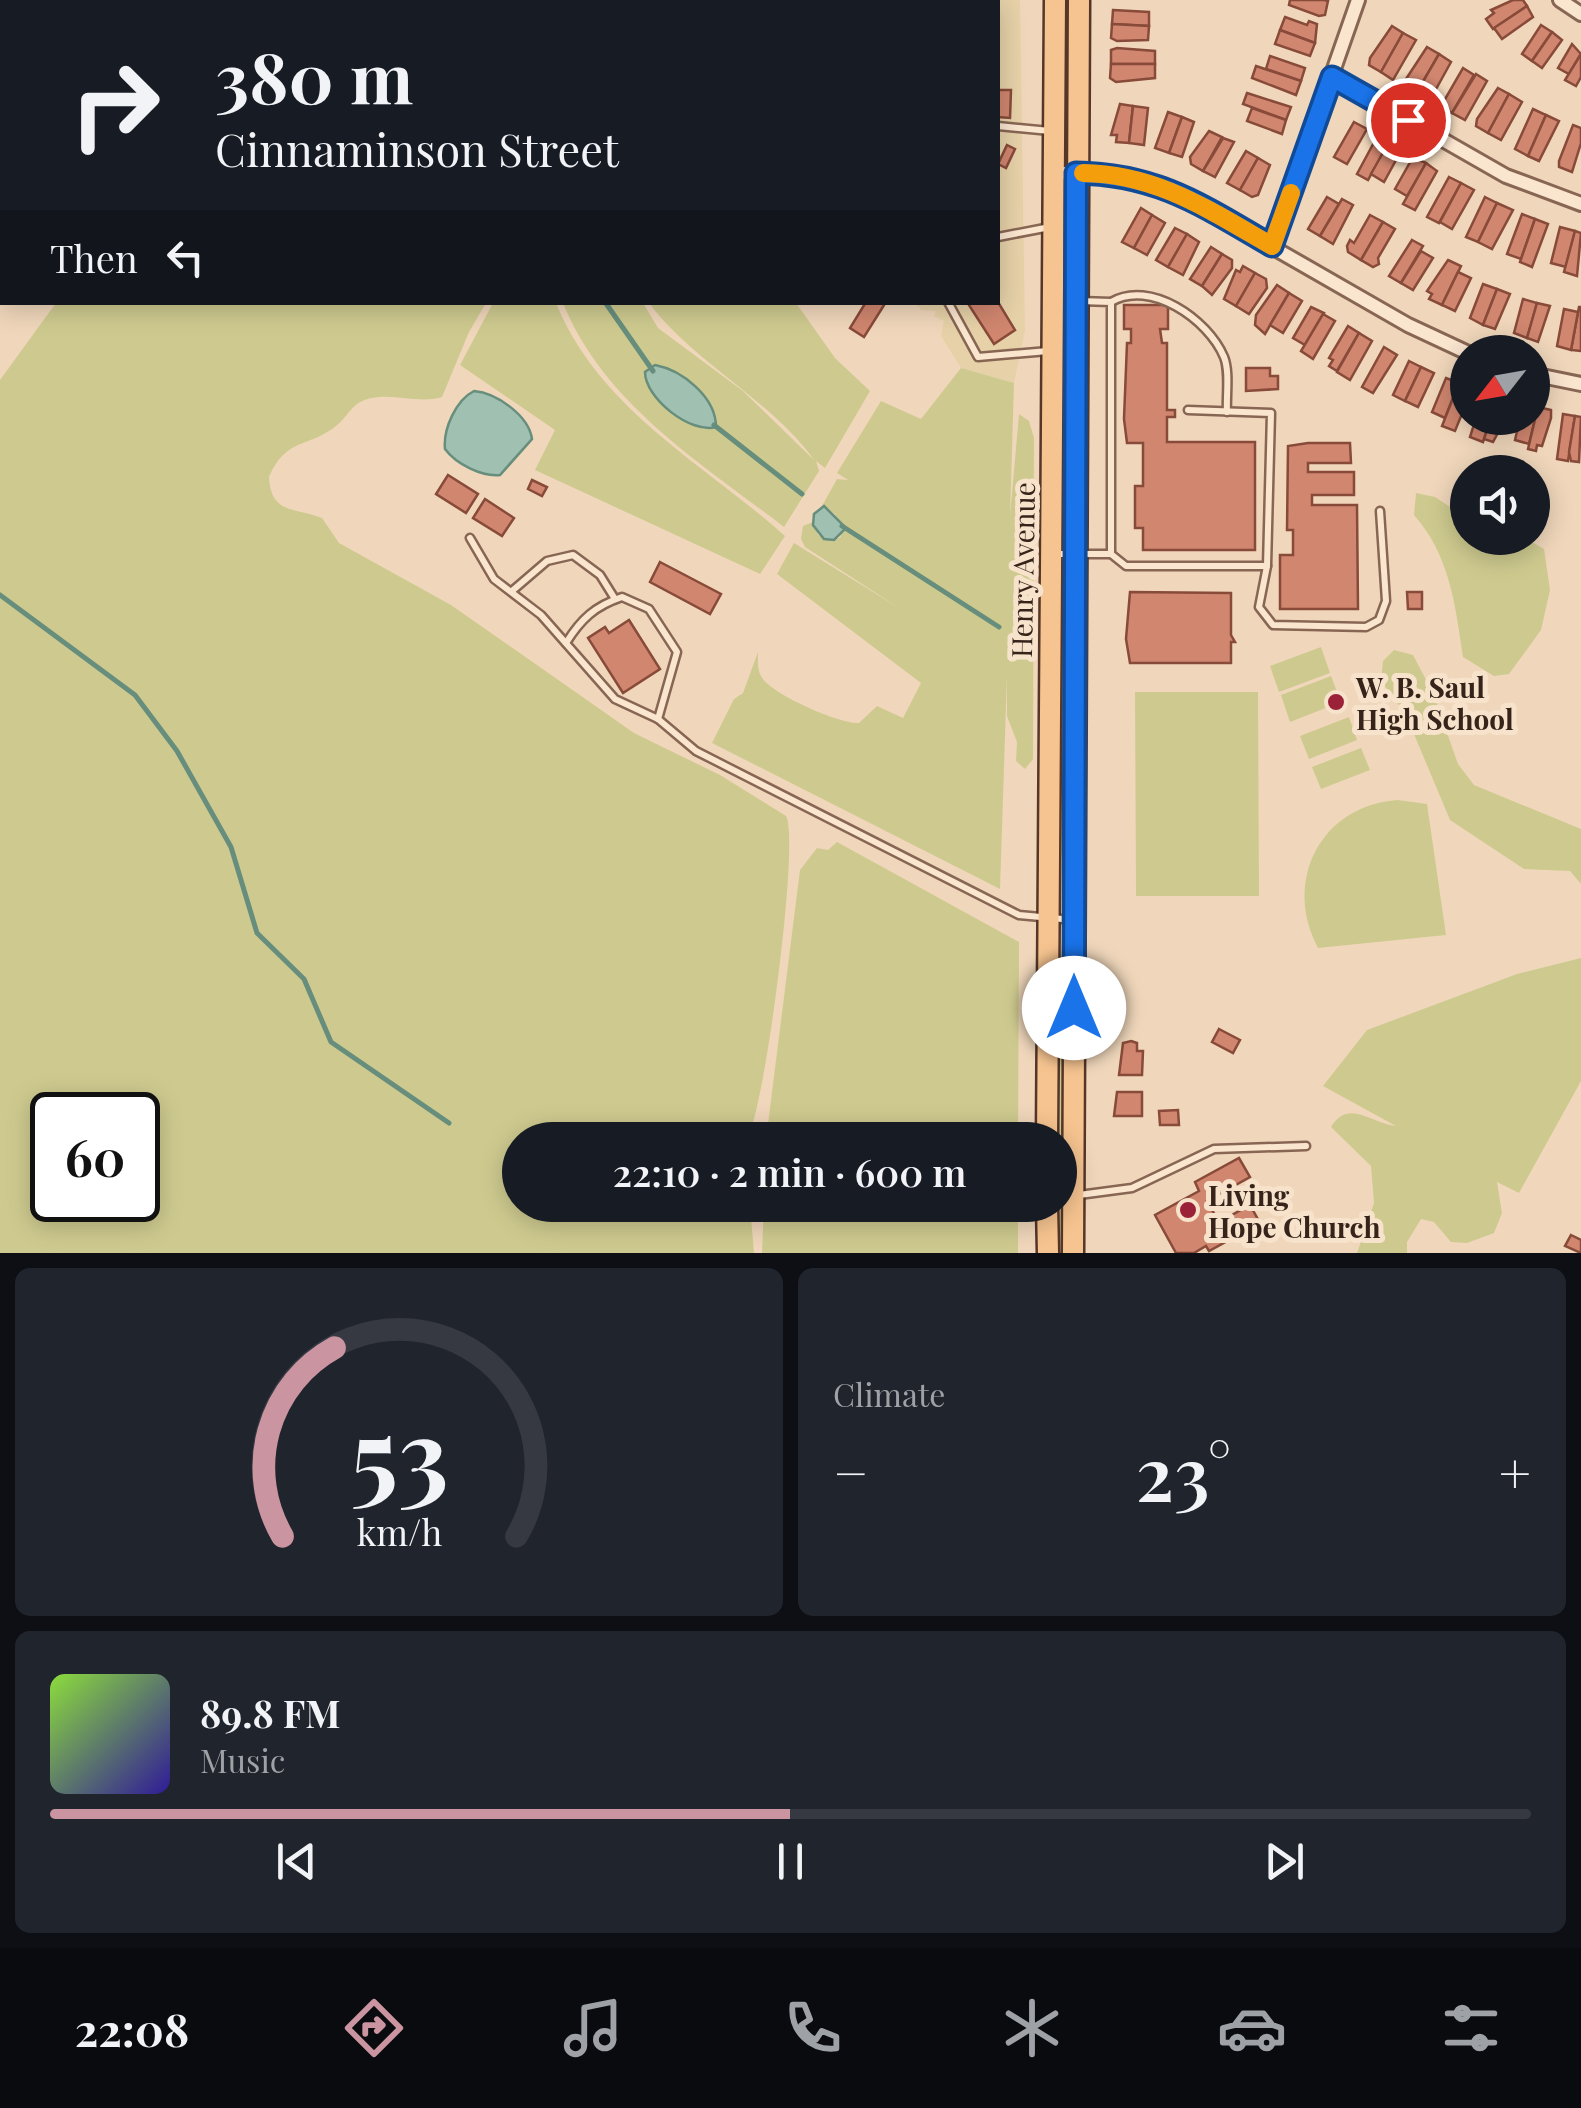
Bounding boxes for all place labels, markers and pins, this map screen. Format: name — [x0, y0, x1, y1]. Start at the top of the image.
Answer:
pin — [1366, 78, 1451, 163]
place label: W. B. Saul High School — [1355, 668, 1514, 737]
marker: W. B. Saul High School — [1325, 691, 1347, 713]
place label: Living Hope Church — [1208, 1176, 1380, 1245]
marker: Living Hope Church — [1177, 1199, 1199, 1221]

